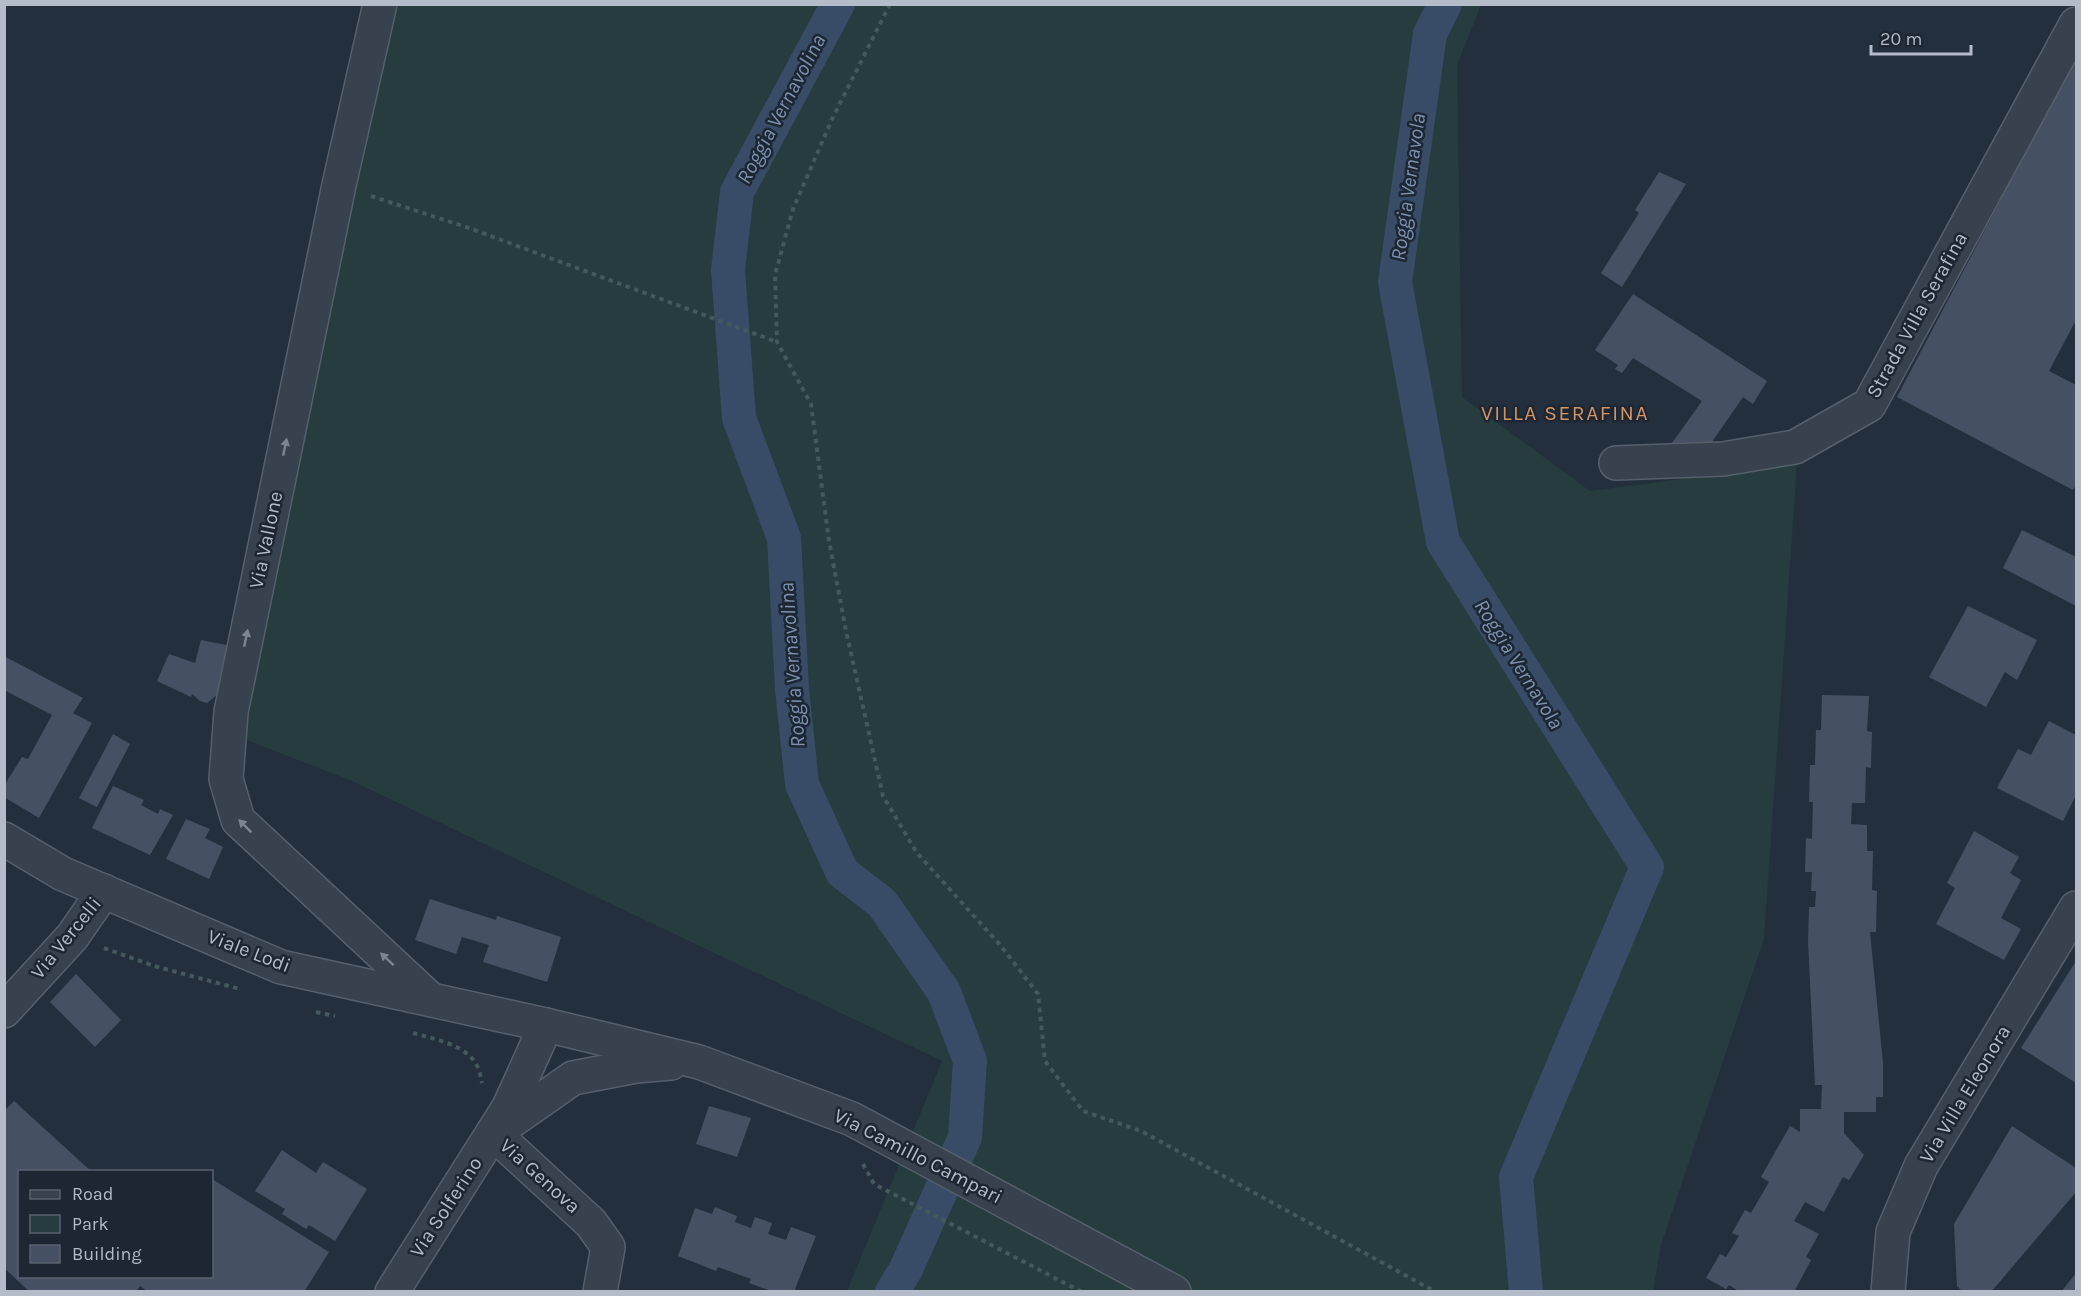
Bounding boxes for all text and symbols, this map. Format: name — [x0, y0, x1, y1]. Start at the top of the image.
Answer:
scale bar — [1871, 18, 1972, 56]
text: 20 m — [1880, 28, 1922, 50]
water label: Roggia Vernavolina — [732, 30, 830, 188]
water label: Roggia Vernavola — [1386, 112, 1430, 262]
street label: Strada Villa Serafina — [1862, 228, 1972, 402]
district label: VILLA SERAFINA — [1481, 401, 1649, 425]
one-way arrow — [281, 437, 291, 456]
street label: Via Vallone — [244, 489, 288, 591]
water label: Roggia Vernavolina — [774, 582, 810, 748]
water label: Roggia Vernavola — [1469, 595, 1569, 733]
one-way arrow — [242, 628, 251, 647]
one-way arrow — [238, 818, 252, 833]
street label: Via Vercelli — [26, 892, 106, 984]
street label: Viale Lodi — [204, 925, 294, 977]
one-way arrow — [380, 953, 395, 966]
street label: Via Villa Eleonora — [1915, 1021, 2015, 1167]
street label: Via Camillo Campari — [830, 1104, 1006, 1208]
street label: Via Genova — [495, 1134, 585, 1218]
street label: Via Solferino — [405, 1153, 487, 1261]
legend — [18, 1170, 213, 1278]
text: Road — [72, 1183, 113, 1205]
text: Park — [72, 1213, 109, 1235]
text: Building — [72, 1243, 142, 1265]

